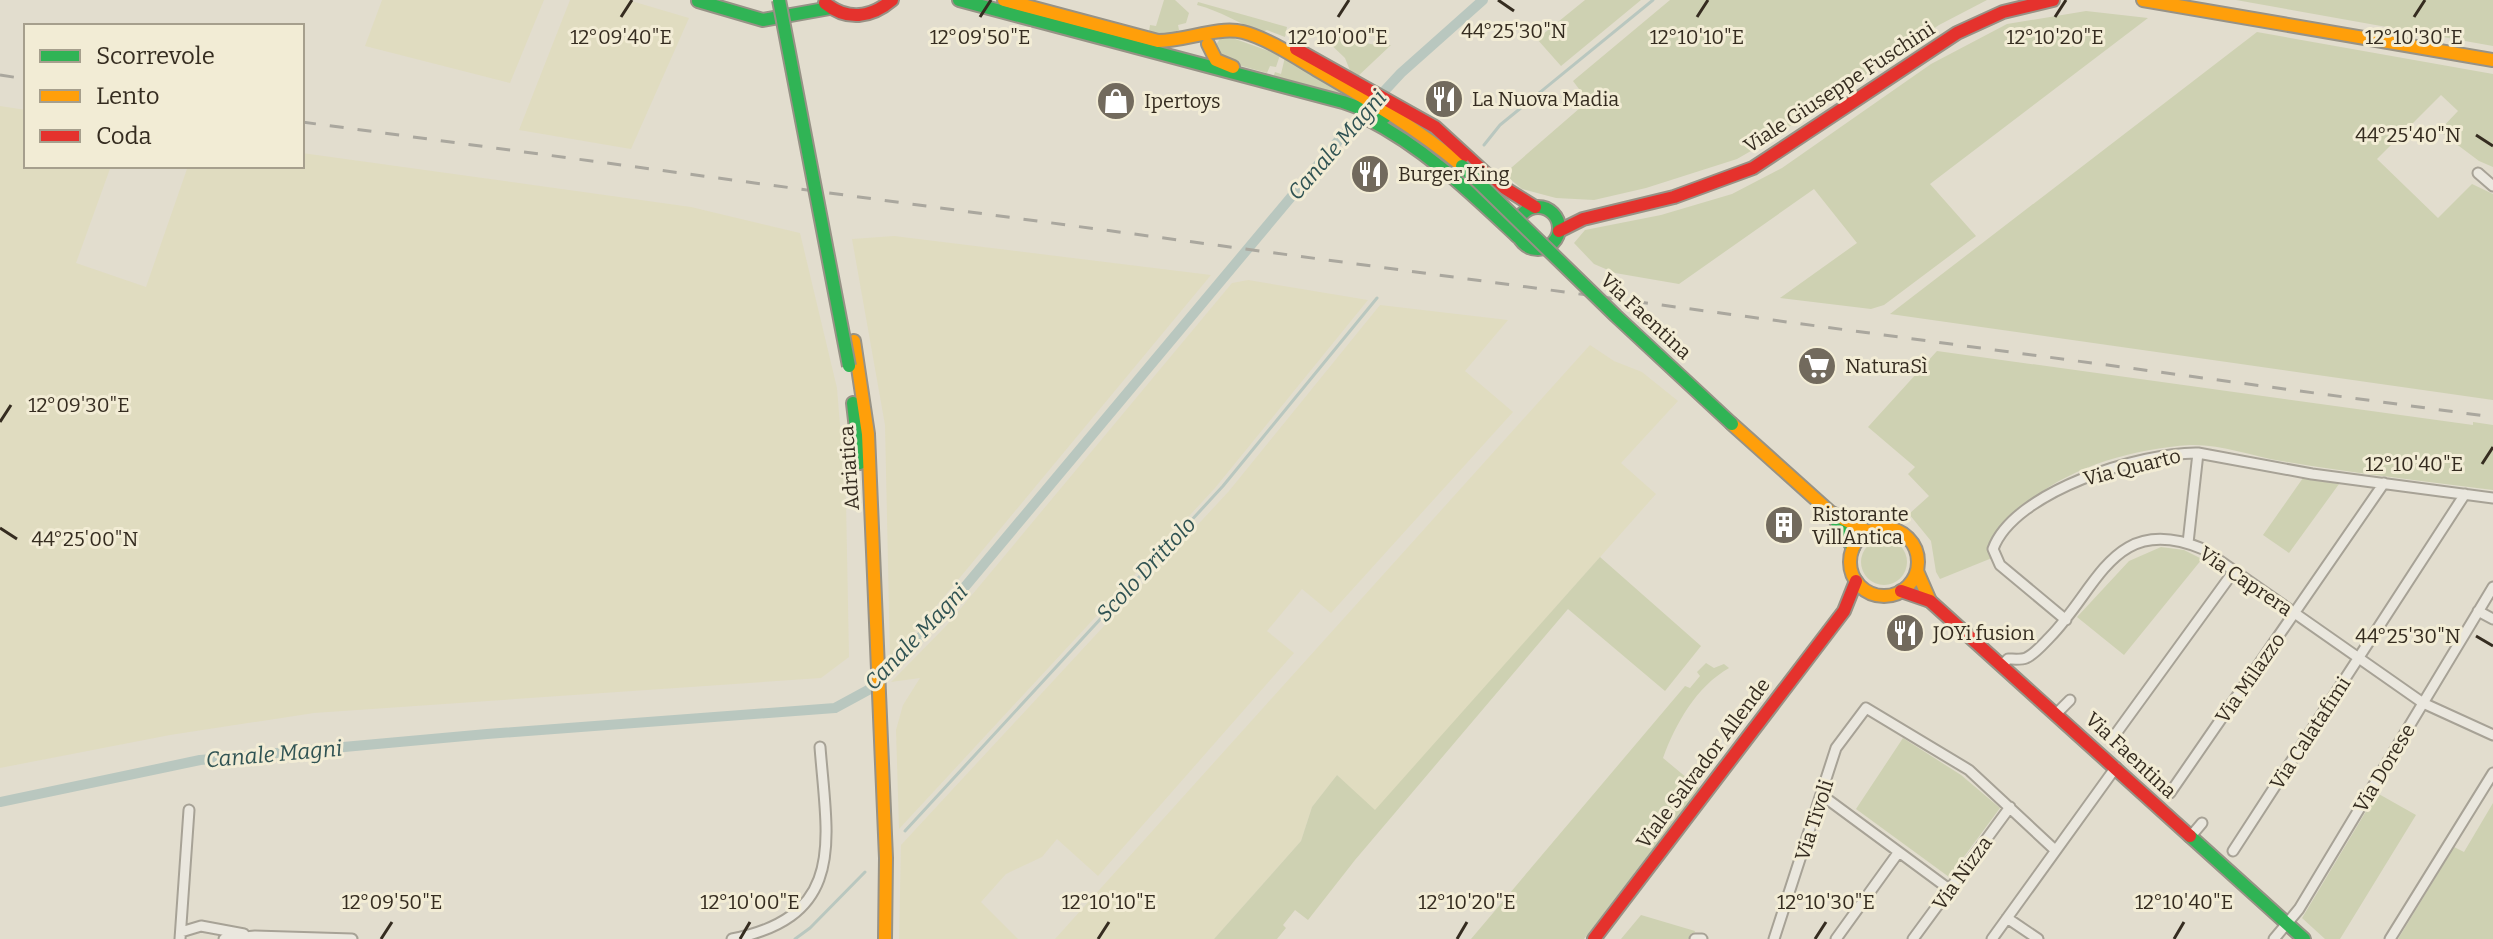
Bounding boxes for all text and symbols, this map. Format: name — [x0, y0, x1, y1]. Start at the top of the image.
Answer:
street label: Viale Giuseppe Fuschini — [1739, 16, 1939, 158]
text: 44°25'30"N — [1461, 19, 1567, 43]
legend — [24, 24, 304, 168]
text: 12°09'40"E — [570, 25, 672, 49]
text: 12°09'50"E — [930, 25, 1030, 49]
text: 12°10'00"E — [1288, 25, 1388, 49]
text: 12°10'10"E — [1650, 25, 1744, 49]
text: 12°10'20"E — [2006, 25, 2104, 49]
text: 12°10'30"E — [2365, 25, 2463, 49]
text: Scorrevole — [96, 42, 215, 70]
restaurant icon: La Nuova Madia — [1423, 78, 1465, 120]
shop icon: Ipertoys — [1095, 80, 1137, 122]
text: Lento — [96, 82, 159, 110]
water label: Canale Magni — [1282, 84, 1392, 206]
place label: La Nuova Madia — [1472, 87, 1619, 111]
place label: Ipertoys — [1144, 89, 1221, 113]
text: Coda — [96, 122, 152, 150]
text: 44°25'40"N — [2355, 123, 2461, 147]
restaurant icon: Burger King — [1349, 153, 1391, 195]
place label: Burger King — [1398, 162, 1510, 186]
street label: Via Faentina — [1596, 268, 1696, 364]
supermarket icon: NaturaSì — [1796, 345, 1838, 387]
place label: NaturaSì — [1845, 354, 1928, 378]
text: 12°09'30"E — [28, 393, 130, 417]
street label: Adriatica — [834, 425, 864, 511]
street label: Via Quarto — [2081, 443, 2183, 491]
text: 12°10'40"E — [2365, 452, 2463, 476]
place label: Ristorante VillAntica — [1812, 502, 1909, 549]
building icon: Ristorante VillAntica — [1763, 504, 1805, 546]
water label: Scolo Drittolo — [1091, 511, 1201, 627]
text: 44°25'00"N — [32, 527, 139, 551]
street label: Via Caprera — [2195, 541, 2297, 621]
water label: Canale Magni — [859, 578, 973, 696]
restaurant icon: JOYi fusion — [1884, 612, 1926, 654]
place label: JOYi fusion — [1932, 621, 2035, 645]
text: 44°25'30"N — [2355, 624, 2461, 648]
street label: Via Milazzo — [2210, 628, 2290, 728]
street label: Via Calatafimi — [2265, 672, 2355, 794]
street label: Viale Salvador Allende — [1631, 673, 1775, 853]
street label: Via Faentina — [2081, 707, 2181, 803]
street label: Via Dorese — [2348, 719, 2420, 817]
water label: Canale Magni — [205, 735, 343, 773]
street label: Via Tivoli — [1790, 776, 1838, 864]
street label: Via Nizza — [1927, 831, 1997, 915]
text: 12°09'50"E — [342, 890, 442, 914]
text: 12°10'00"E — [700, 890, 800, 914]
text: 12°10'10"E — [1062, 890, 1156, 914]
text: 12°10'20"E — [1418, 890, 1516, 914]
text: 12°10'30"E — [1777, 890, 1875, 914]
text: 12°10'40"E — [2135, 890, 2233, 914]

